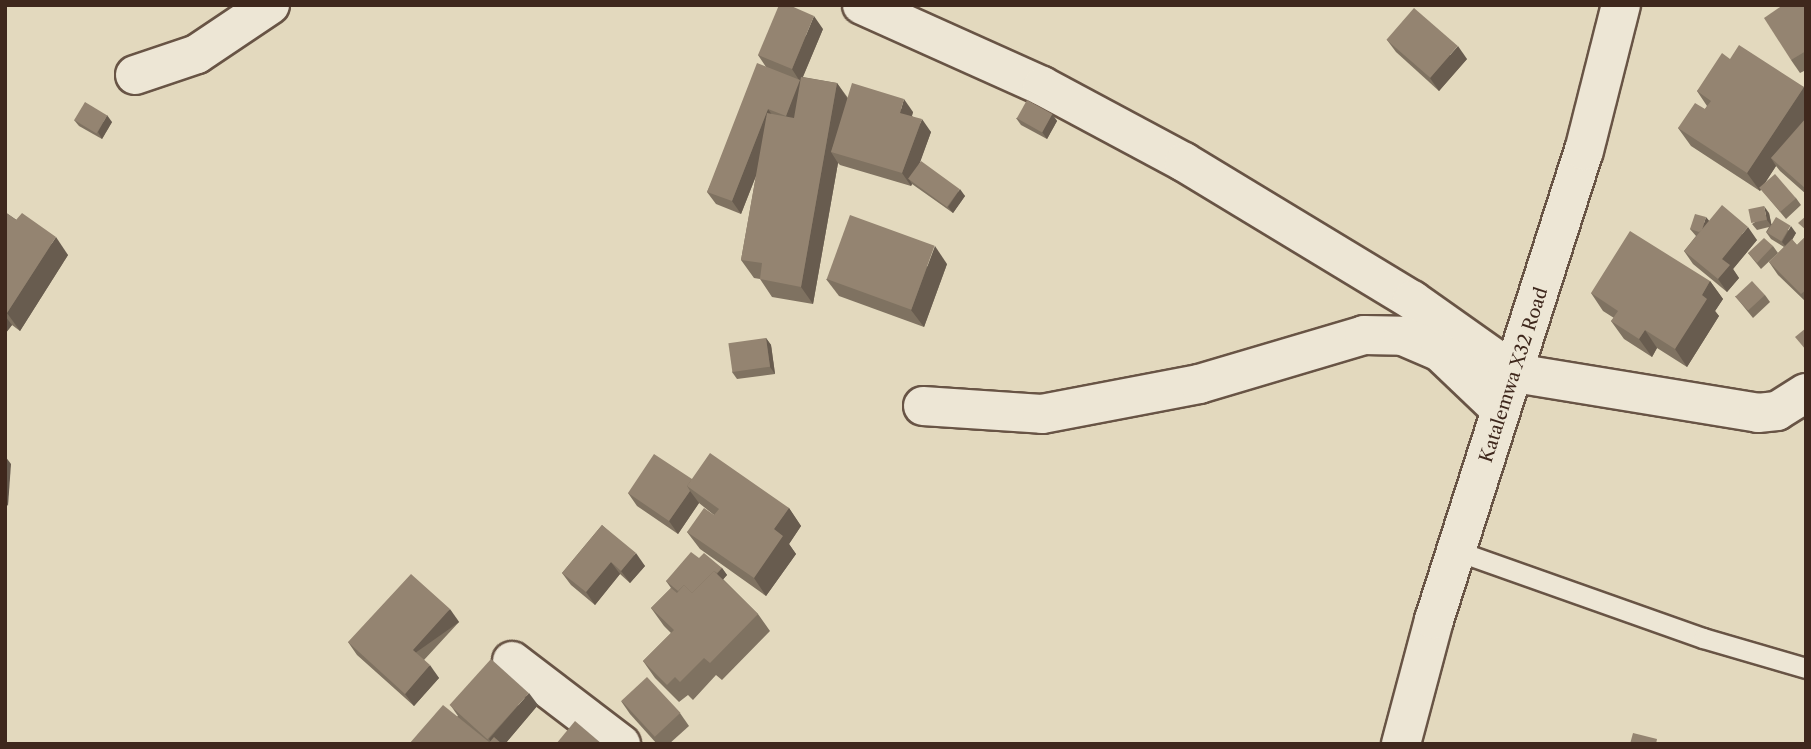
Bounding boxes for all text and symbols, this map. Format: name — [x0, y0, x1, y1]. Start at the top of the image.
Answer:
street label: Katalemwa X32 Road — [1475, 284, 1553, 466]

